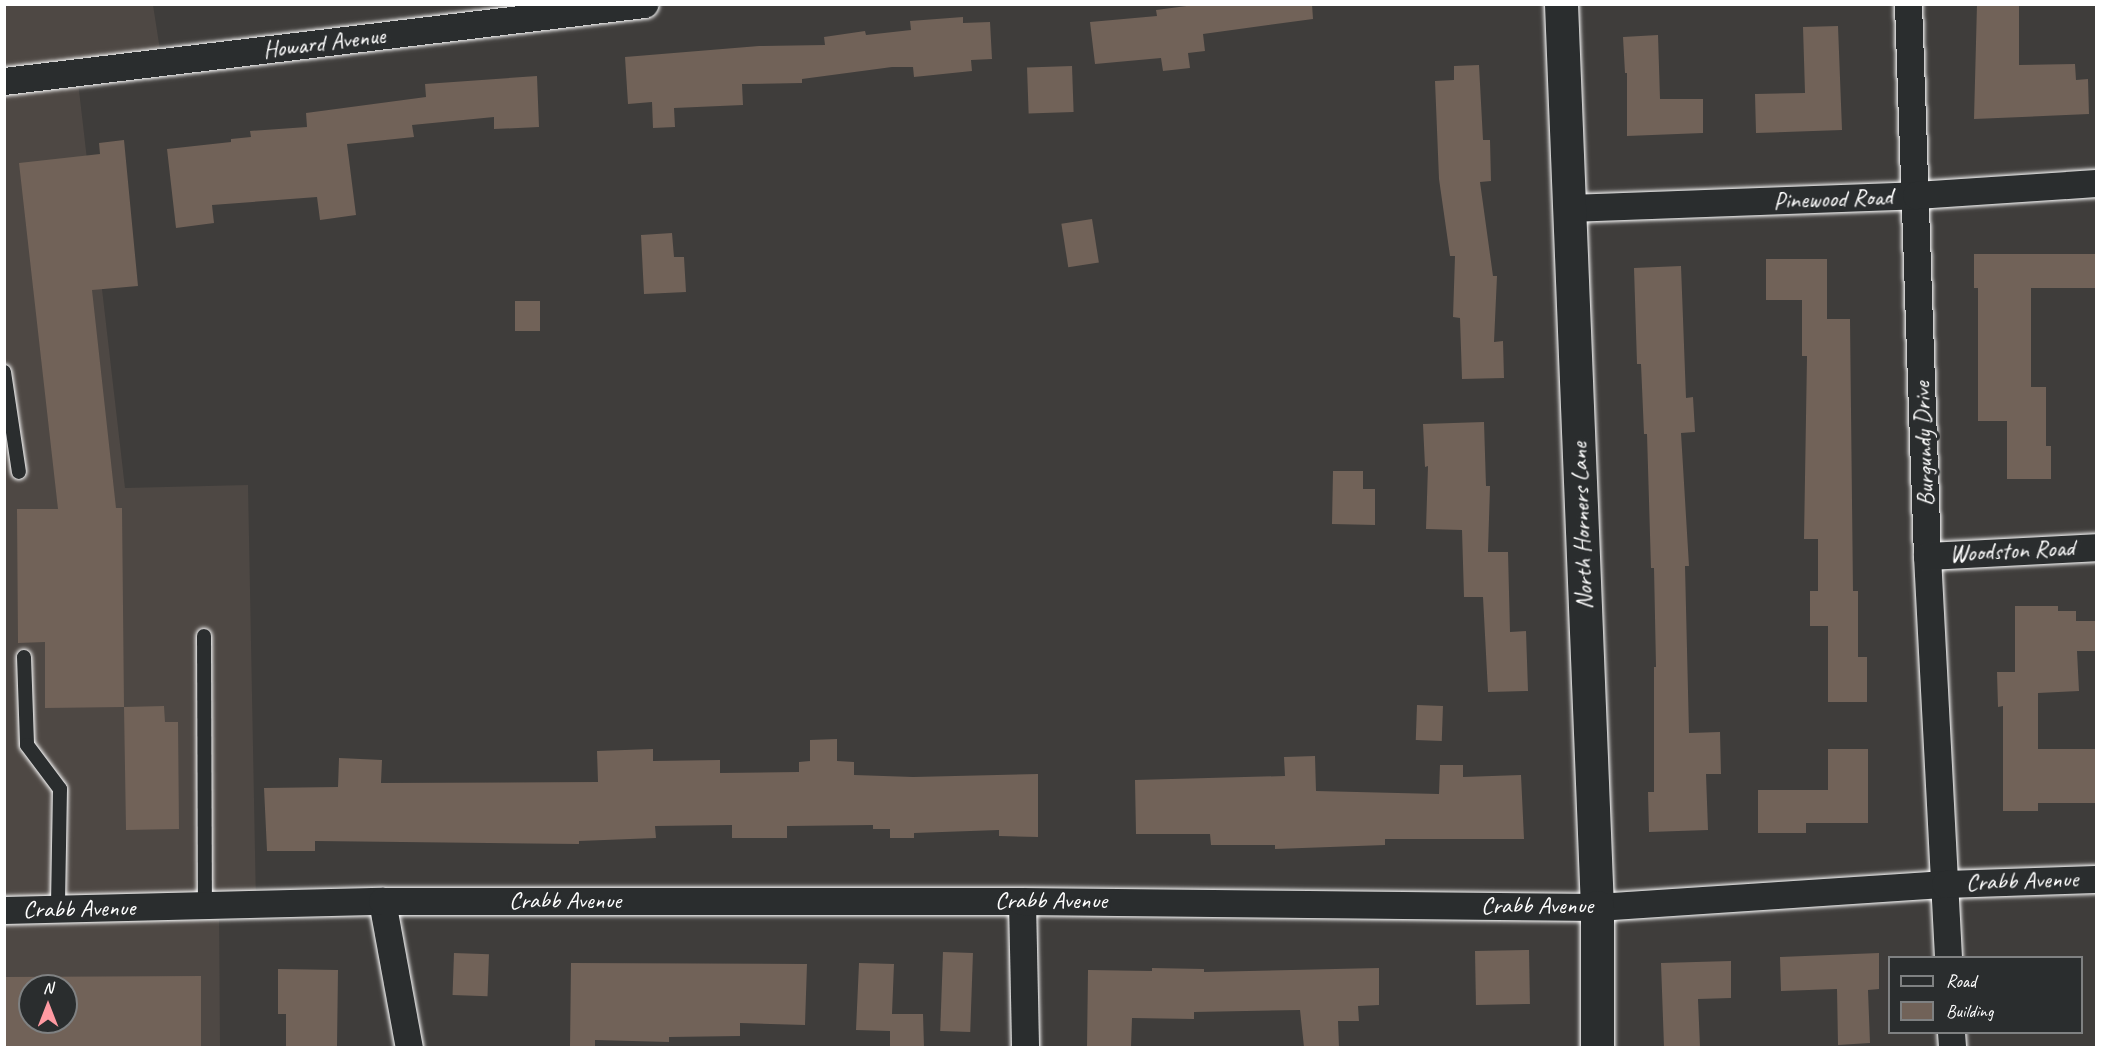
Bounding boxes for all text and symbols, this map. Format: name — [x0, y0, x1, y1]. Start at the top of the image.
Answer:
street label: Howard Avenue — [261, 21, 387, 65]
street label: Pinewood Road — [1773, 183, 1893, 215]
street label: Burgundy Drive — [1907, 381, 1941, 507]
street label: North Horners Lane — [1565, 442, 1599, 610]
street label: Woodston Road — [1949, 533, 2075, 569]
street label: Crabb Avenue — [1965, 865, 2079, 897]
street label: Crabb Avenue — [509, 887, 621, 915]
street label: Crabb Avenue — [995, 887, 1107, 915]
street label: Crabb Avenue — [1481, 892, 1593, 920]
street label: Crabb Avenue — [23, 894, 135, 924]
legend — [1888, 956, 2083, 1034]
text: Road — [1946, 970, 1976, 992]
north arrow — [18, 974, 78, 1034]
text: N — [43, 978, 53, 998]
text: Building — [1946, 1000, 1993, 1022]

